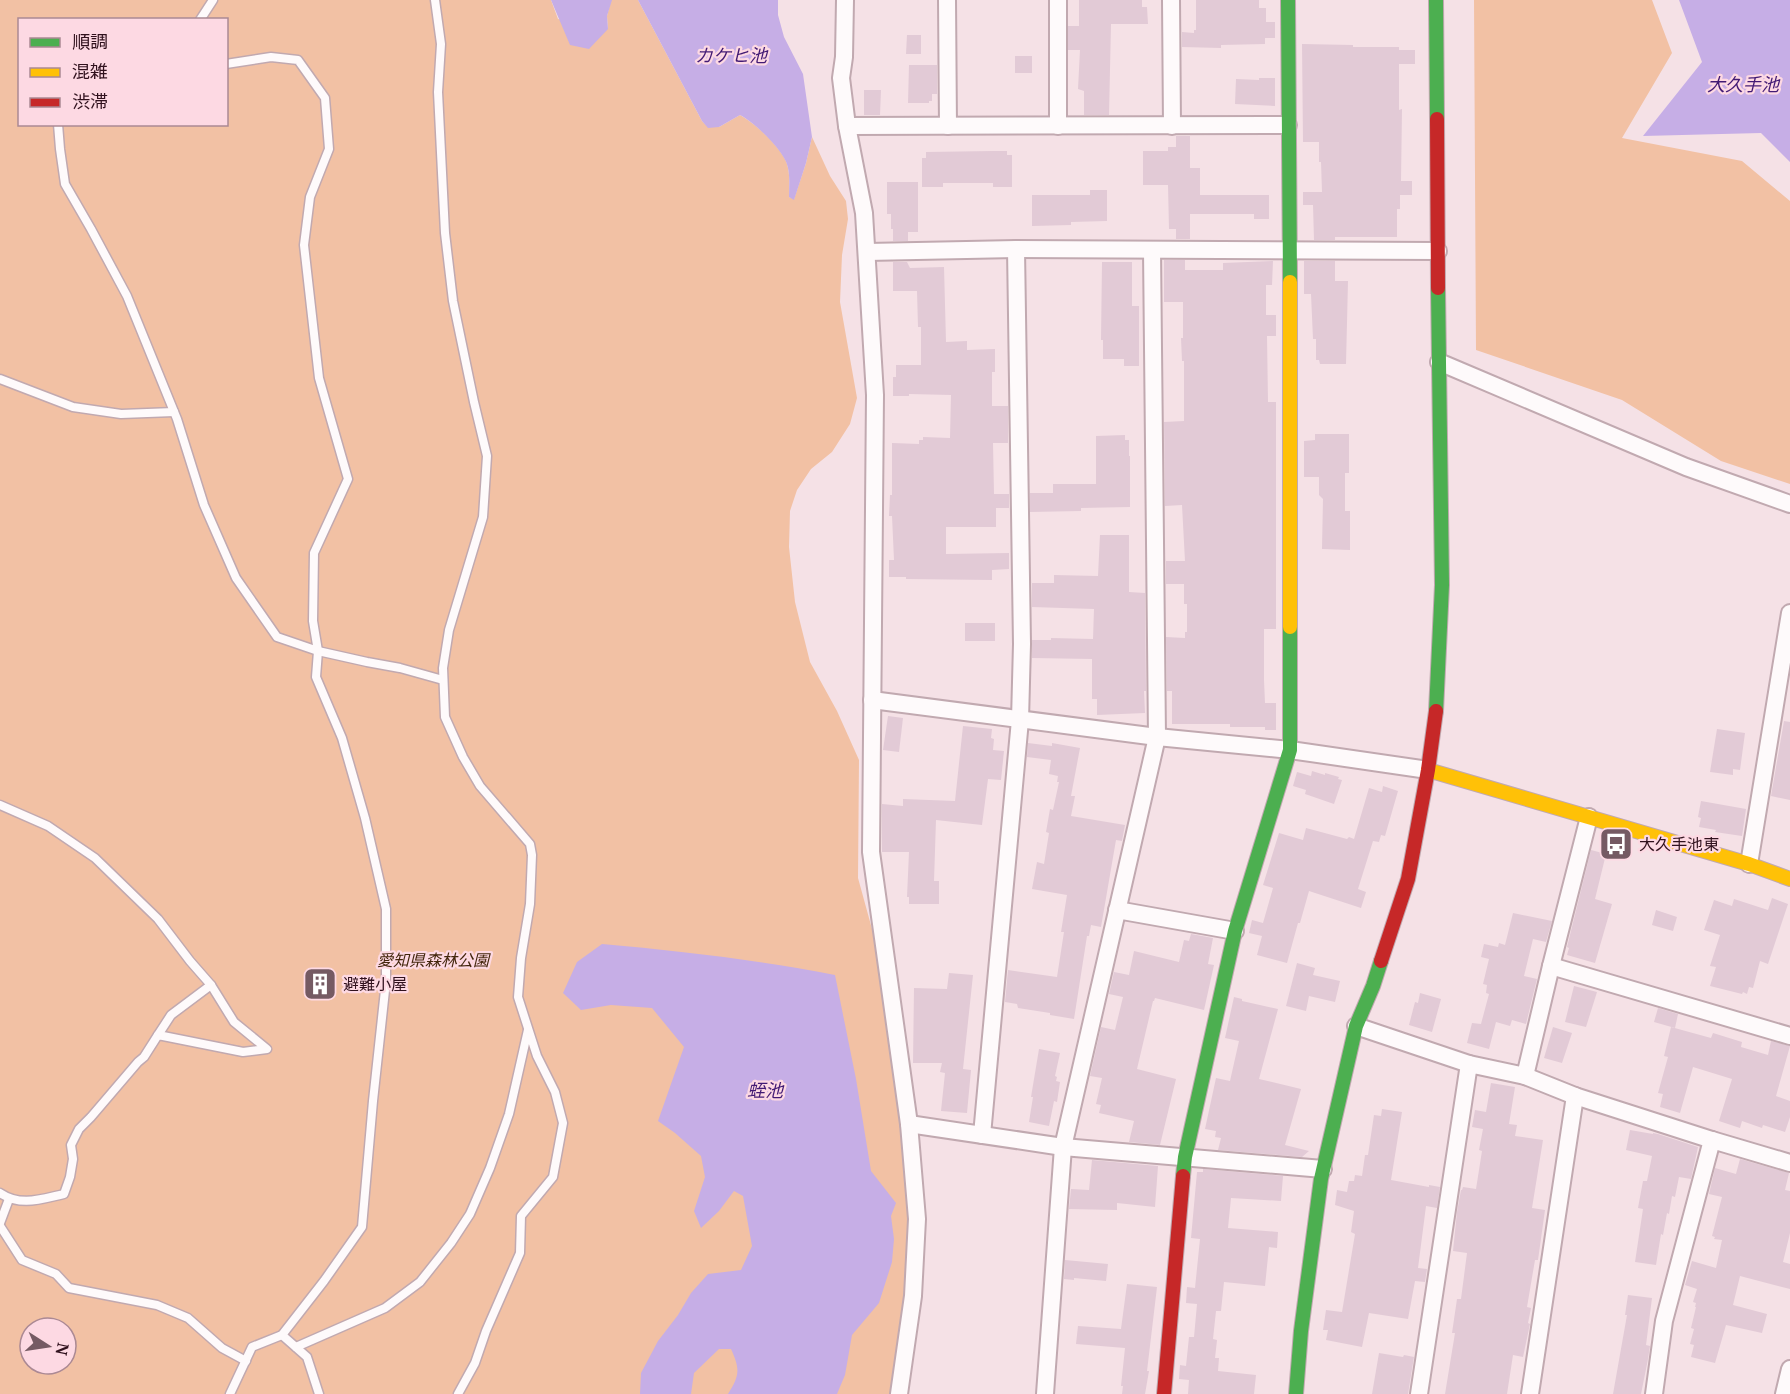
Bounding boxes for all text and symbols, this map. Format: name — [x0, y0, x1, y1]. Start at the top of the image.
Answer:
legend — [18, 18, 228, 126]
text: 順調 — [72, 29, 108, 53]
water label: カケヒ池 — [695, 43, 769, 67]
text: 混雑 — [72, 59, 108, 83]
water label: 大久手池 — [1707, 72, 1781, 96]
text: 渋滞 — [72, 89, 108, 113]
bus stop icon: 大久手池東 — [1598, 826, 1634, 862]
place label: 大久手池東 — [1639, 833, 1719, 855]
park label: 愛知県森林公園 — [377, 949, 491, 971]
building icon: 避難小屋 — [302, 966, 338, 1002]
place label: 避難小屋 — [343, 973, 407, 995]
water label: 蛭池 — [747, 1078, 785, 1102]
north arrow — [18, 1316, 78, 1376]
text: N — [51, 1341, 75, 1357]

